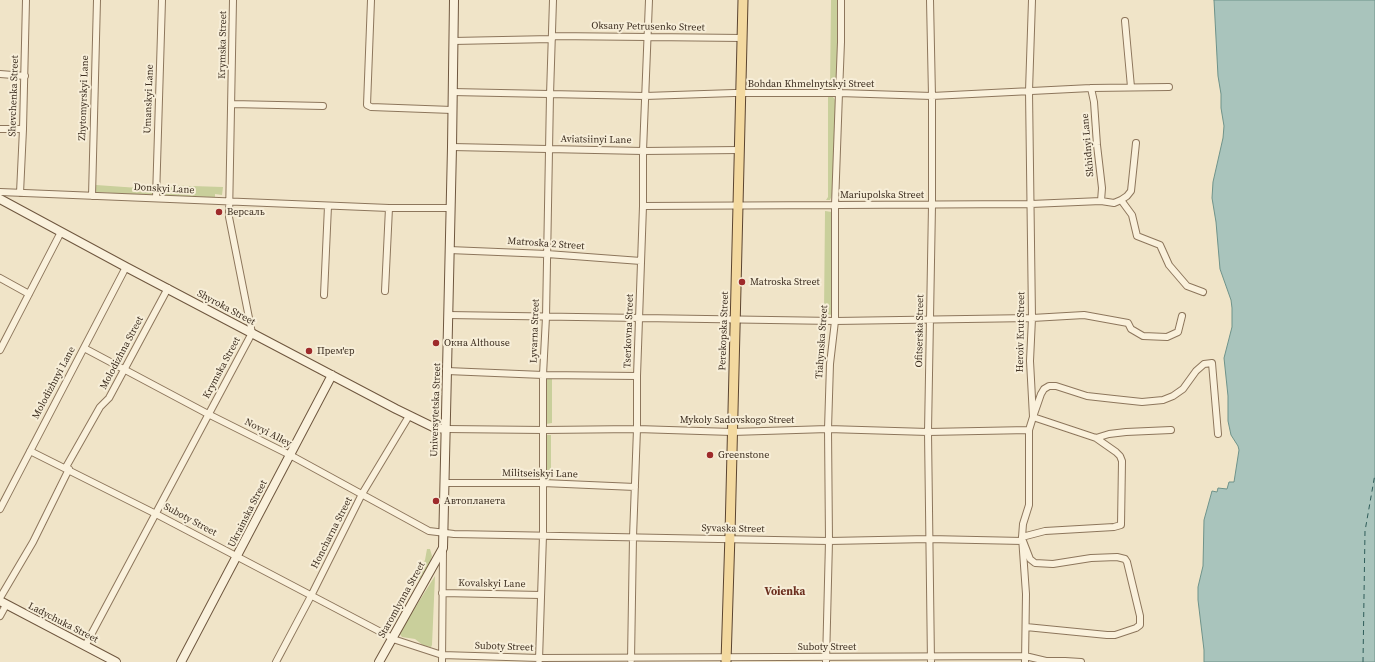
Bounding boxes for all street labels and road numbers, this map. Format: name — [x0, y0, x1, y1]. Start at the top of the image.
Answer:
street label: Krymska Street — [216, 11, 230, 79]
street label: Oksany Petrusenko Street — [591, 20, 705, 34]
street label: Shevchenka Street — [7, 55, 21, 137]
street label: Zhytomyrskyi Lane — [77, 55, 91, 141]
street label: Umanskyi Lane — [142, 64, 156, 134]
street label: Bohdan Khmelnytskyi Street — [748, 78, 874, 90]
street label: Skhidnyi Lane — [1079, 113, 1097, 177]
street label: Aviatsiinyi Lane — [560, 133, 632, 147]
street label: Donskyi Lane — [133, 181, 195, 197]
street label: Mariupolska Street — [840, 189, 924, 201]
street label: Matroska 2 Street — [507, 235, 585, 253]
street label: Shyroka Street — [195, 288, 257, 328]
street label: Perekopska Street — [717, 291, 731, 371]
street label: Heroiv Krut Street — [1014, 292, 1028, 372]
street label: Tserkovna Street — [622, 294, 636, 368]
street label: Ofitserska Street — [913, 294, 927, 368]
street label: Lyvarna Street — [528, 299, 542, 363]
street label: Tiahynska Street — [813, 305, 831, 379]
street label: Molodizhna Street — [98, 314, 146, 392]
street label: Krymska Street — [201, 335, 243, 401]
street label: Molodizhnyi Lane — [30, 345, 78, 421]
street label: Universytetska Street — [428, 363, 444, 457]
street label: Mykoly Sadovskogo Street — [680, 414, 794, 426]
street label: Novyi Alley — [243, 416, 293, 450]
street label: Militseiskyi Lane — [502, 467, 578, 481]
street label: Ukrainska Street — [226, 478, 270, 550]
street label: Honcharna Street — [309, 495, 355, 571]
street label: Suboty Street — [161, 501, 219, 539]
street label: Syvaska Street — [701, 522, 765, 536]
street label: Staromlynna Street — [376, 560, 428, 640]
street label: Kovalskyi Lane — [458, 577, 526, 591]
street label: Ladychuka Street — [26, 600, 100, 646]
street label: Suboty Street — [475, 640, 533, 654]
street label: Suboty Street — [798, 641, 856, 653]

